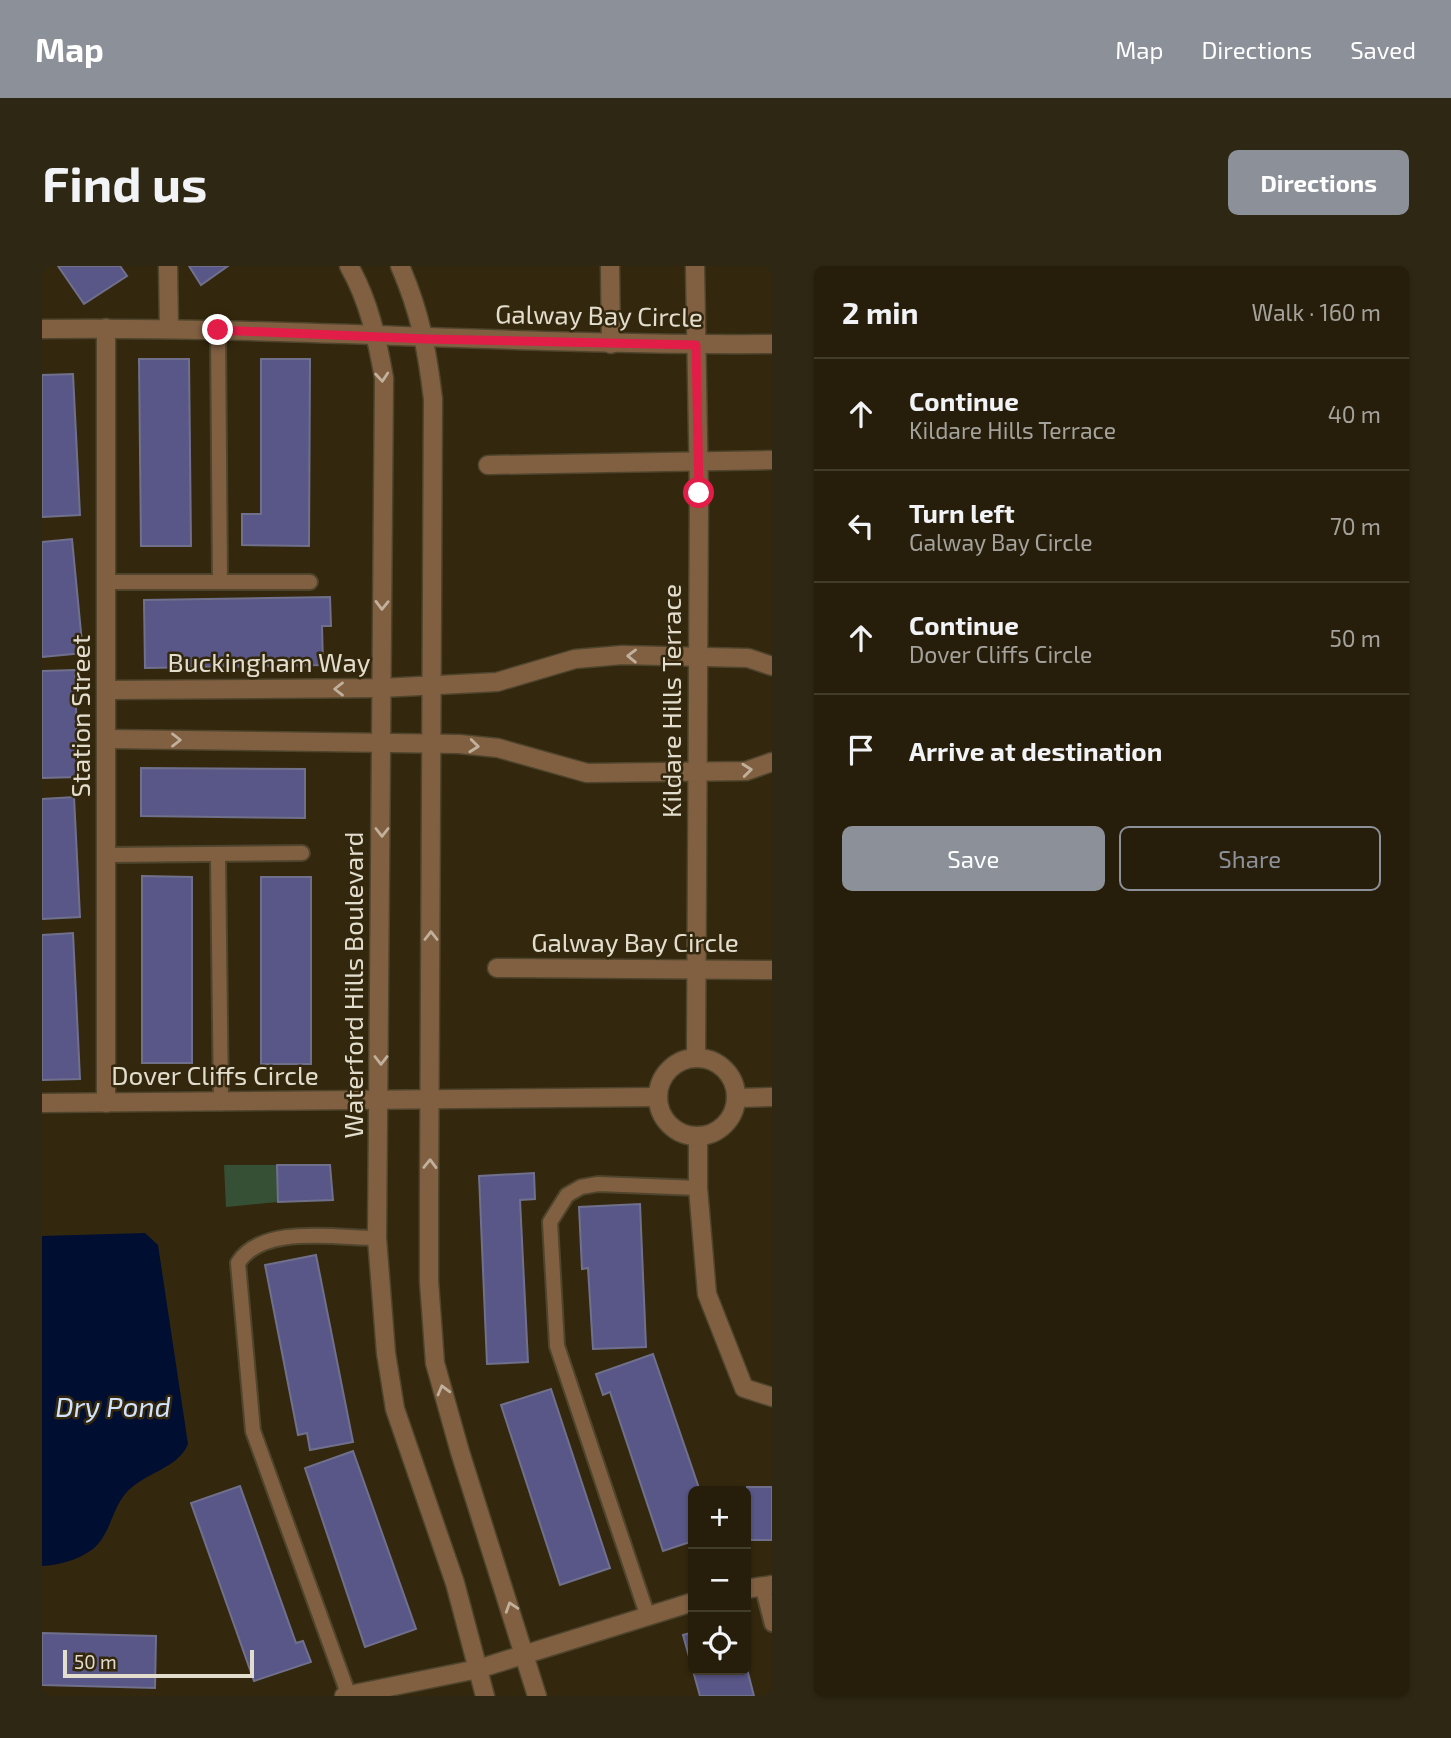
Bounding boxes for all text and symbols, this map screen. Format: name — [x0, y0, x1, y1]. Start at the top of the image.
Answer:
text: Map — [35, 29, 104, 69]
text: Map — [1115, 35, 1163, 64]
text: Directions — [1201, 35, 1312, 64]
text: Saved — [1350, 35, 1416, 64]
button: Directions — [1228, 150, 1409, 215]
text: Find us — [42, 153, 207, 212]
text: 2 min — [842, 294, 919, 330]
street label: Galway Bay Circle — [495, 297, 703, 332]
text: Walk · 160 m — [1251, 298, 1381, 326]
route end — [202, 314, 233, 345]
one-way arrow — [375, 371, 390, 383]
text: Continue — [909, 385, 1019, 416]
icon: ahead — [842, 395, 880, 433]
text: 40 m — [1328, 400, 1381, 428]
text: Kildare Hills Terrace — [909, 416, 1116, 444]
route start — [683, 477, 714, 508]
text: Turn left — [909, 497, 1015, 528]
icon: left — [842, 507, 880, 545]
text: 70 m — [1330, 512, 1381, 540]
text: Galway Bay Circle — [909, 528, 1093, 556]
street label: Kildare Hills Terrace — [655, 584, 686, 818]
one-way arrow — [374, 600, 390, 610]
text: Continue — [909, 609, 1019, 640]
icon: ahead — [842, 619, 880, 657]
text: 50 m — [1330, 624, 1381, 652]
street label: Station Street — [64, 634, 95, 797]
text: Dover Cliffs Circle — [909, 640, 1092, 668]
street label: Buckingham Way — [168, 646, 371, 677]
one-way arrow — [626, 648, 637, 664]
one-way arrow — [333, 681, 344, 697]
icon: arrive — [842, 731, 880, 769]
one-way arrow — [171, 732, 182, 748]
text: Arrive at destination — [909, 735, 1162, 766]
one-way arrow — [469, 738, 480, 753]
one-way arrow — [741, 762, 753, 777]
button: Save — [842, 826, 1105, 891]
button: Share — [1119, 826, 1381, 891]
one-way arrow — [374, 827, 389, 838]
street label: Waterford Hills Boulevard — [337, 832, 368, 1138]
street label: Galway Bay Circle — [531, 926, 739, 957]
one-way arrow — [423, 931, 439, 941]
one-way arrow — [373, 1055, 389, 1065]
street label: Dover Cliffs Circle — [111, 1059, 319, 1090]
one-way arrow — [422, 1158, 437, 1169]
one-way arrow — [436, 1384, 451, 1396]
water label: Dry Pond — [55, 1389, 171, 1423]
map controls — [688, 1486, 751, 1675]
button: + — [688, 1486, 751, 1549]
button: − — [688, 1549, 751, 1612]
one-way arrow — [505, 1601, 519, 1614]
button: locate — [688, 1612, 751, 1675]
scale bar — [63, 1647, 254, 1679]
text: 50 m — [74, 1650, 117, 1673]

